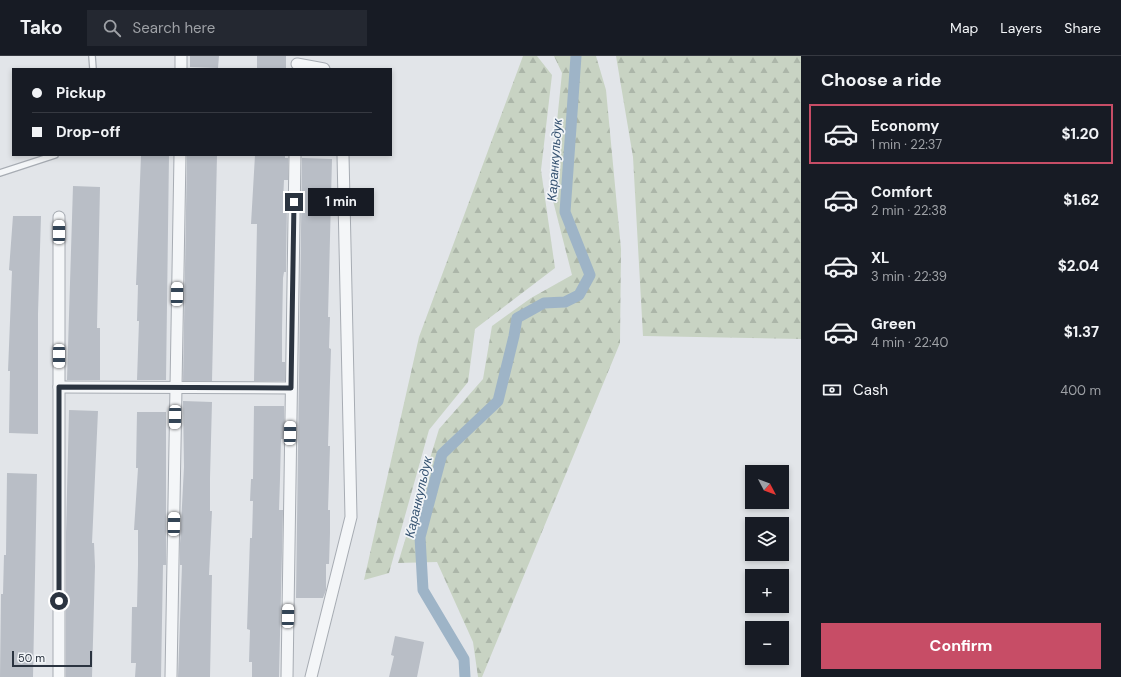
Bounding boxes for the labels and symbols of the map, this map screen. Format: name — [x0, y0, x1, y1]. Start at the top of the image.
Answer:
water label: Каранкульдук — [543, 117, 566, 202]
callout: 1 min — [308, 188, 374, 216]
route end — [285, 193, 303, 211]
car — [53, 220, 65, 244]
car — [171, 282, 183, 306]
car — [53, 344, 65, 368]
car — [169, 405, 181, 429]
car — [284, 421, 296, 445]
water label: Каранкульдук — [401, 454, 436, 539]
north arrow — [745, 465, 789, 509]
car — [168, 512, 180, 536]
route start — [50, 592, 68, 610]
car — [282, 604, 294, 628]
scale bar — [12, 649, 92, 668]

